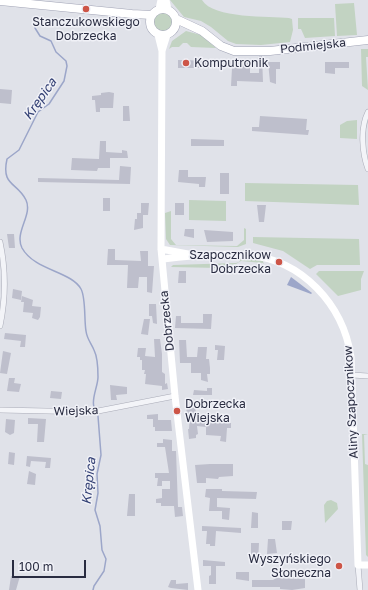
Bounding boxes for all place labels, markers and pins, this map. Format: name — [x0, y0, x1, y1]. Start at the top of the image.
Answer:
marker: Stanczukowskiego Dobrzecka — [81, 4, 91, 14]
place label: Stanczukowskiego Dobrzecka — [32, 15, 140, 43]
place label: Komputronik — [194, 56, 268, 70]
marker: Komputronik — [181, 58, 191, 68]
place label: Szapocznikow Dobrzecka — [189, 248, 271, 276]
marker: Szapocznikow Dobrzecka — [274, 257, 284, 267]
place label: Dobrzecka Wiejska — [185, 397, 246, 425]
marker: Dobrzecka Wiejska — [172, 406, 182, 416]
place label: Wyszyńskiego Słoneczna — [248, 552, 331, 580]
marker: Wyszyńskiego Słoneczna — [334, 561, 344, 571]

